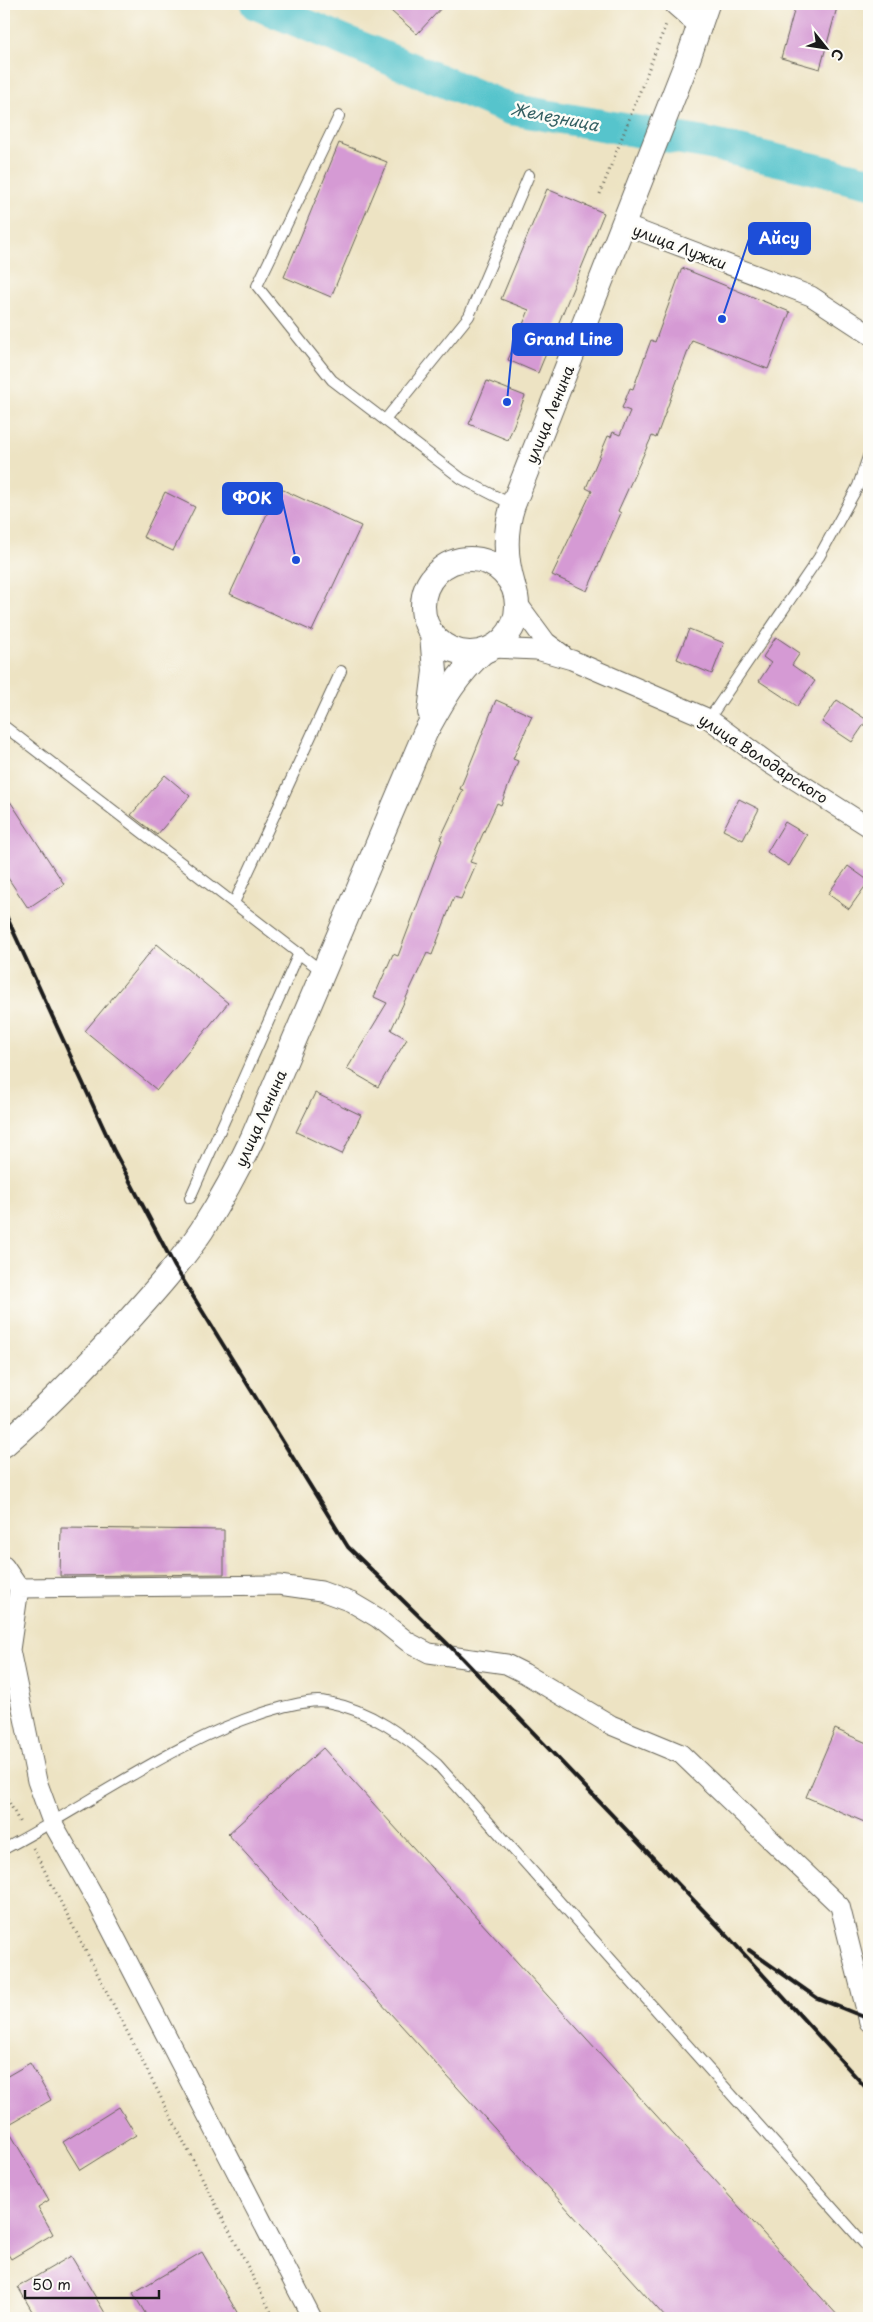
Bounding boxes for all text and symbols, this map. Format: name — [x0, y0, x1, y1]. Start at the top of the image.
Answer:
north arrow — [800, 22, 850, 72]
text: С — [826, 45, 849, 65]
water label: Железница — [509, 96, 602, 136]
street label: улица Лужки — [630, 218, 730, 274]
callout: Айсу — [749, 223, 810, 254]
text: Айсу — [759, 225, 799, 249]
callout: Grand Line — [513, 324, 622, 355]
text: Grand Line — [524, 326, 612, 350]
street label: улица Ленина — [519, 361, 579, 467]
callout: ФОК — [223, 483, 282, 514]
text: ФОК — [232, 485, 272, 509]
street label: улица Володарского — [695, 707, 833, 809]
street label: улица Ленина — [228, 1065, 292, 1170]
scale bar — [25, 2267, 159, 2299]
text: 50 m — [32, 2272, 71, 2295]

